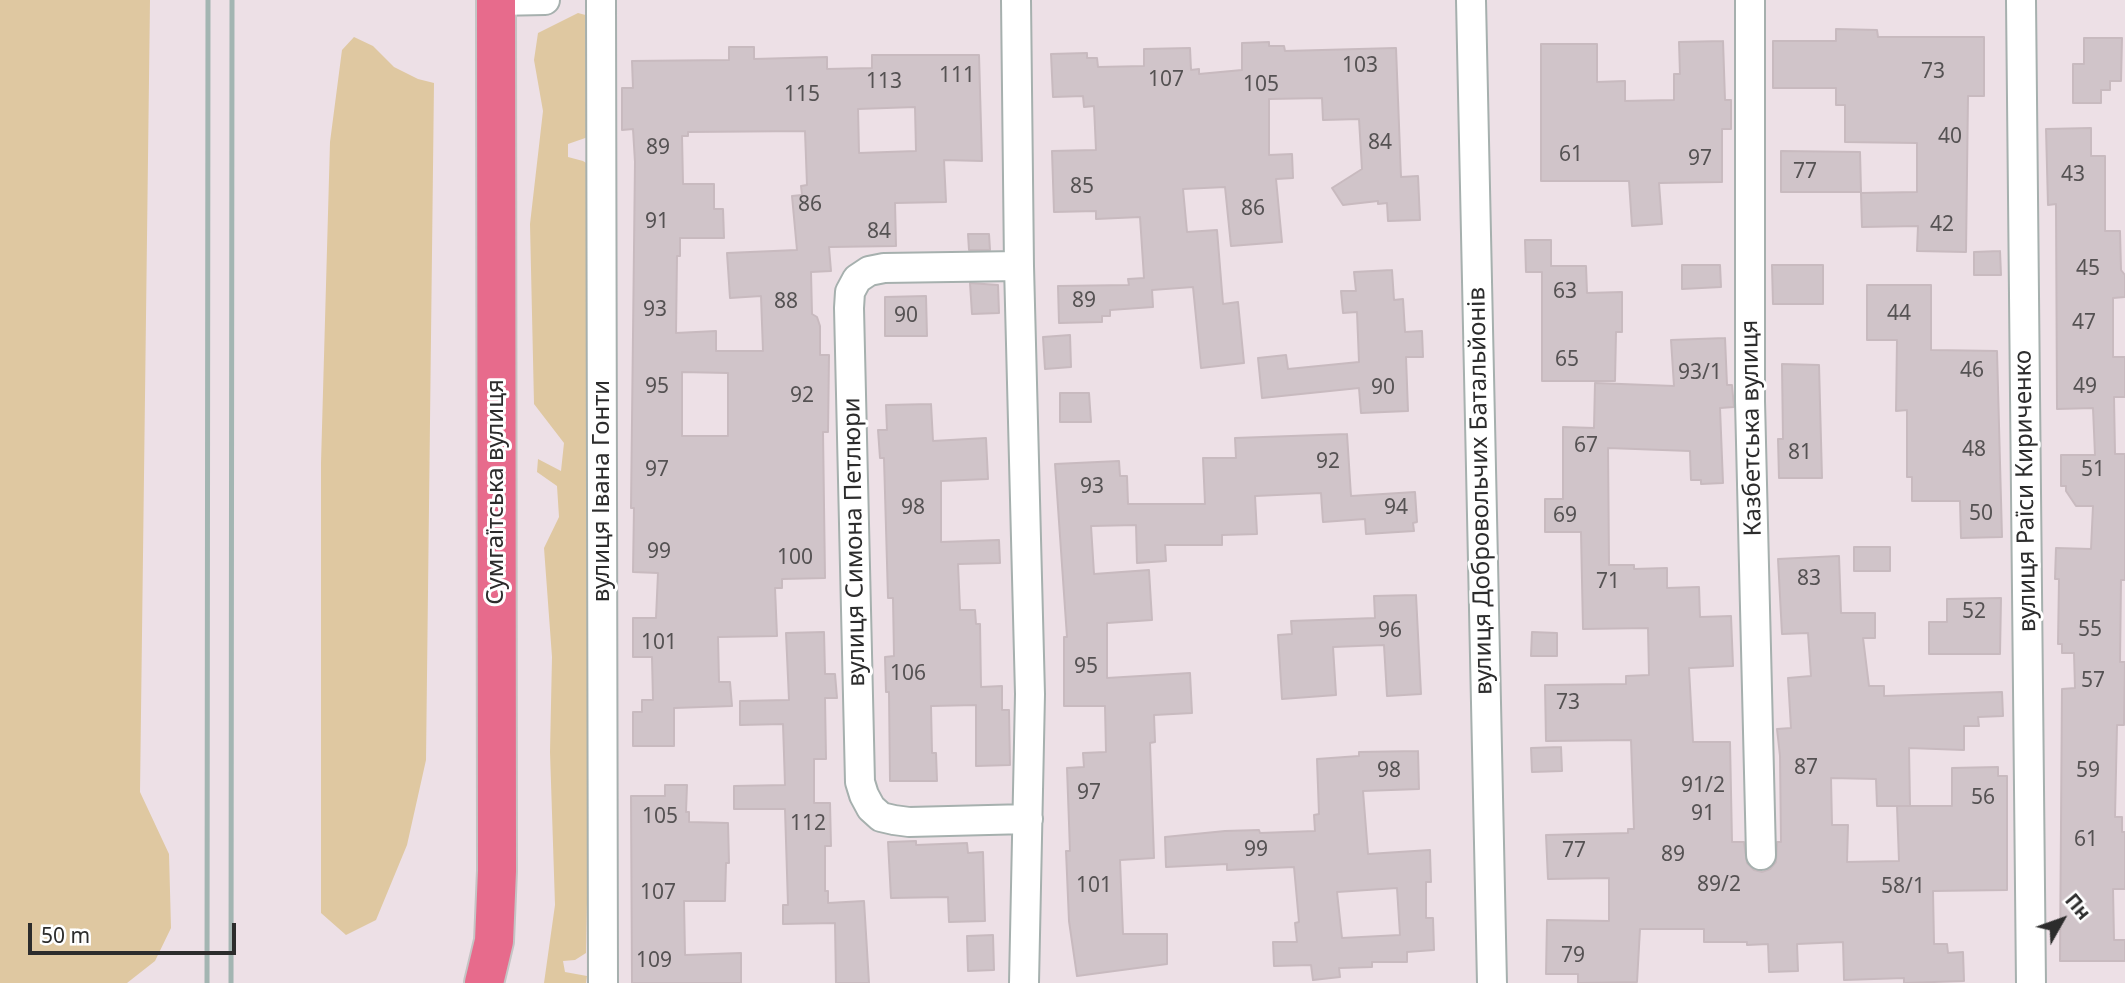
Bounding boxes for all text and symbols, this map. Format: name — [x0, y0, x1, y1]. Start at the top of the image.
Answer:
house number: 103 — [1342, 53, 1378, 79]
house number: 73 — [1921, 59, 1945, 85]
house number: 111 — [939, 63, 975, 89]
house number: 107 — [1148, 67, 1184, 93]
house number: 113 — [866, 69, 902, 95]
house number: 105 — [1243, 72, 1279, 98]
house number: 115 — [784, 82, 820, 108]
house number: 40 — [1938, 124, 1962, 150]
house number: 84 — [1368, 130, 1392, 156]
house number: 89 — [646, 135, 670, 161]
house number: 61 — [1559, 142, 1583, 168]
house number: 97 — [1688, 146, 1712, 172]
house number: 77 — [1793, 159, 1817, 185]
house number: 43 — [2061, 162, 2085, 188]
house number: 85 — [1070, 174, 1094, 200]
house number: 86 — [798, 192, 822, 218]
house number: 86 — [1241, 196, 1265, 222]
house number: 91 — [645, 209, 669, 235]
house number: 42 — [1930, 212, 1954, 238]
house number: 84 — [867, 219, 891, 245]
house number: 45 — [2076, 256, 2100, 282]
house number: 63 — [1553, 279, 1577, 305]
street label: вулиця Добровольчих Батальйонів — [1463, 287, 1499, 695]
house number: 89 — [1072, 288, 1096, 314]
house number: 88 — [774, 289, 798, 315]
house number: 93 — [643, 297, 667, 323]
house number: 44 — [1887, 301, 1911, 327]
house number: 90 — [894, 303, 918, 329]
house number: 47 — [2072, 310, 2096, 336]
street label: Казбетська вулиця — [1736, 319, 1768, 537]
house number: 65 — [1555, 347, 1579, 373]
street label: вулиця Раїси Кириченко — [2009, 350, 2043, 632]
house number: 46 — [1960, 358, 1984, 384]
house number: 93/1 — [1678, 360, 1722, 386]
house number: 95 — [645, 374, 669, 400]
house number: 49 — [2073, 374, 2097, 400]
house number: 90 — [1371, 375, 1395, 401]
street label: Сумгаїтська вулиця — [482, 379, 510, 605]
street label: вулиця Івана Гонти — [588, 380, 616, 602]
house number: 92 — [790, 383, 814, 409]
street label: вулиця Симона Петлюри — [838, 397, 872, 687]
house number: 67 — [1574, 433, 1598, 459]
house number: 48 — [1962, 437, 1986, 463]
house number: 81 — [1788, 440, 1812, 466]
house number: 92 — [1316, 449, 1340, 475]
house number: 97 — [645, 457, 669, 483]
house number: 51 — [2081, 457, 2105, 483]
house number: 93 — [1080, 474, 1104, 500]
house number: 98 — [901, 495, 925, 521]
house number: 94 — [1384, 495, 1408, 521]
house number: 50 — [1969, 501, 1993, 527]
house number: 69 — [1553, 503, 1577, 529]
house number: 99 — [647, 539, 671, 565]
house number: 100 — [777, 545, 813, 571]
house number: 83 — [1797, 566, 1821, 592]
house number: 71 — [1596, 569, 1620, 595]
house number: 52 — [1962, 599, 1986, 625]
house number: 55 — [2078, 617, 2102, 643]
house number: 96 — [1378, 618, 1402, 644]
house number: 101 — [641, 630, 677, 656]
house number: 95 — [1074, 654, 1098, 680]
house number: 106 — [890, 661, 926, 687]
house number: 57 — [2081, 668, 2105, 694]
house number: 73 — [1556, 690, 1580, 716]
house number: 87 — [1794, 755, 1818, 781]
house number: 98 — [1377, 758, 1401, 784]
house number: 59 — [2076, 758, 2100, 784]
house number: 91/2 — [1681, 773, 1725, 799]
house number: 97 — [1077, 780, 1101, 806]
house number: 56 — [1971, 785, 1995, 811]
house number: 91 — [1691, 801, 1715, 827]
house number: 105 — [642, 804, 678, 830]
house number: 112 — [790, 811, 826, 837]
house number: 61 — [2074, 827, 2098, 853]
house number: 99 — [1244, 837, 1268, 863]
house number: 77 — [1562, 838, 1586, 864]
house number: 89 — [1661, 842, 1685, 868]
house number: 89/2 — [1697, 872, 1741, 898]
house number: 101 — [1076, 873, 1112, 899]
house number: 58/1 — [1881, 874, 1925, 900]
house number: 107 — [640, 880, 676, 906]
north arrow — [2027, 885, 2097, 955]
text: Пн — [2059, 888, 2097, 925]
scale bar — [32, 909, 240, 953]
text: 50 m — [41, 921, 90, 949]
house number: 79 — [1561, 943, 1585, 969]
house number: 109 — [636, 948, 672, 974]

